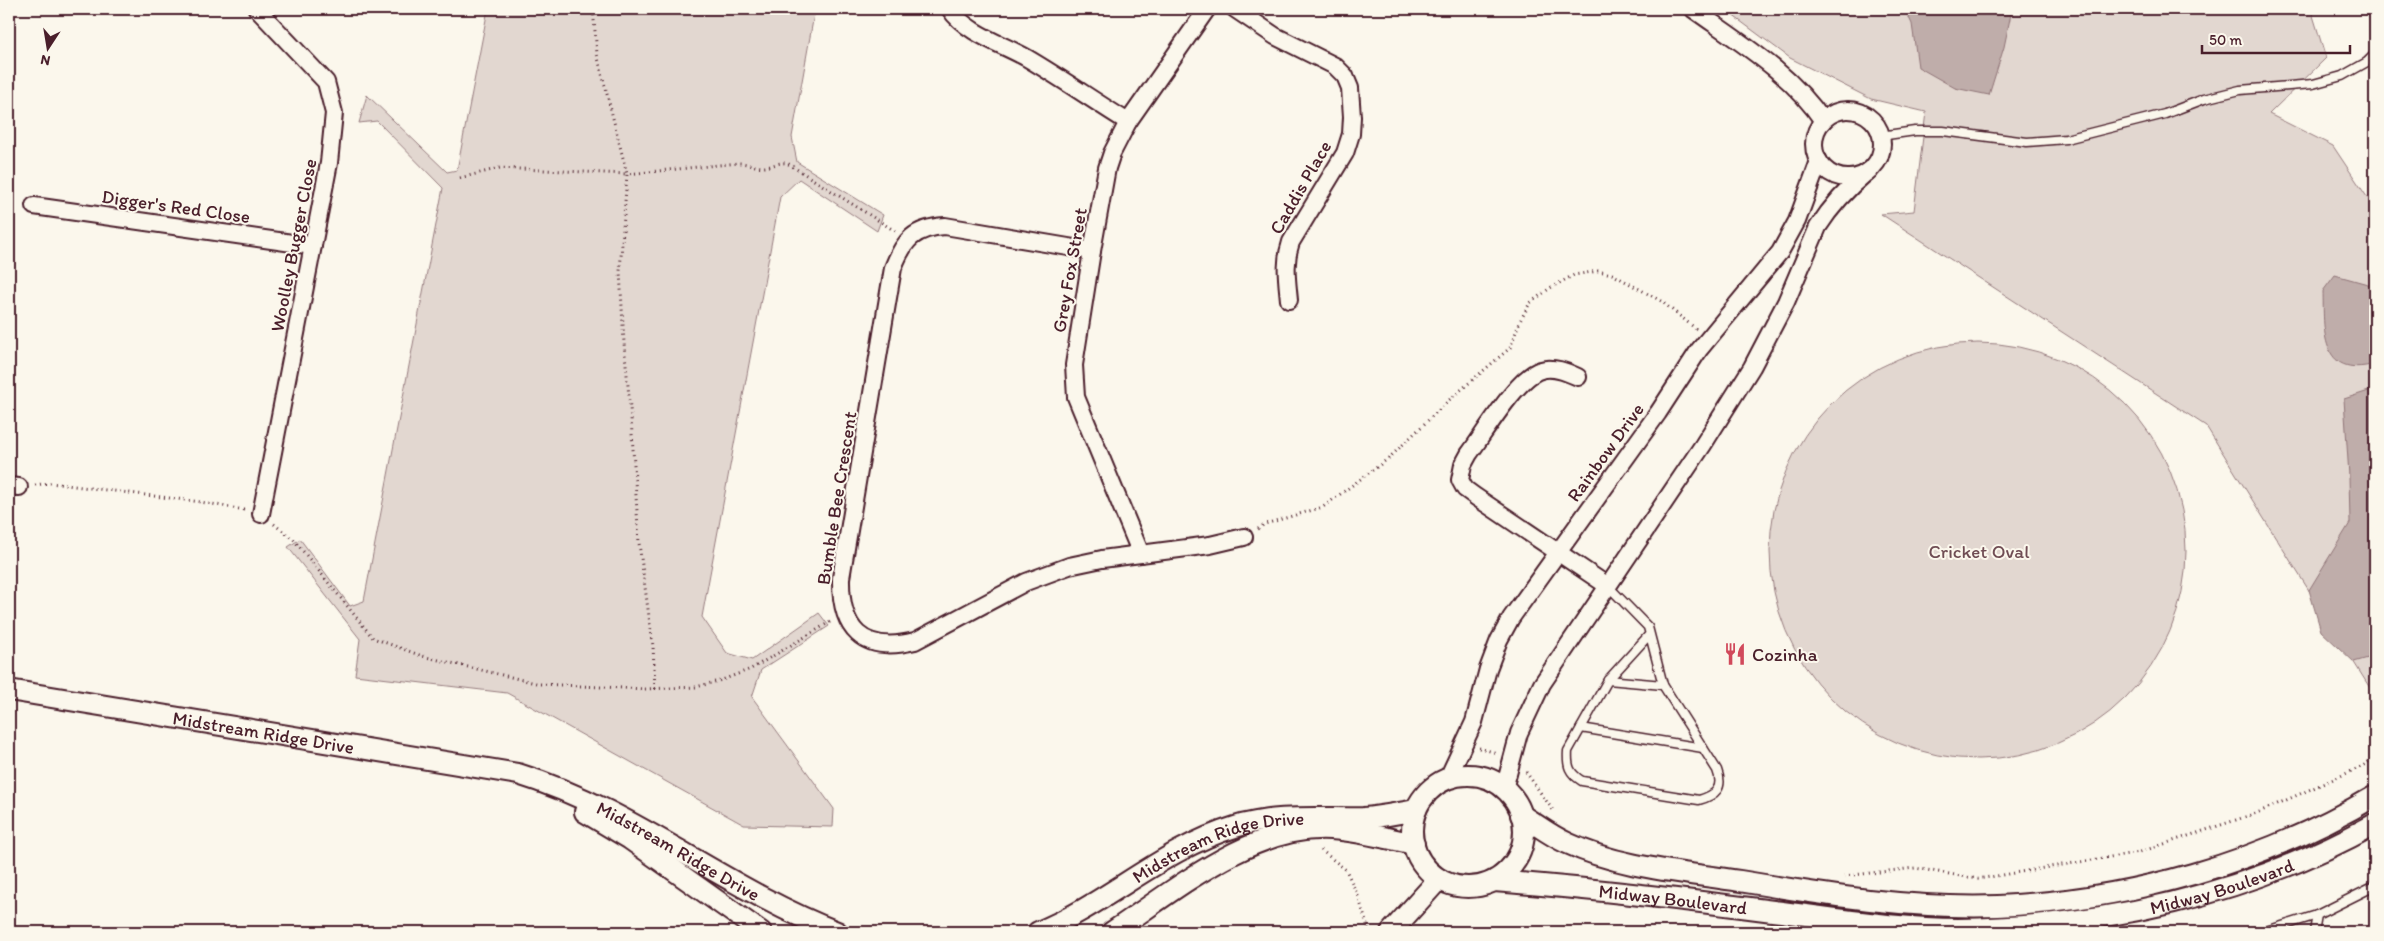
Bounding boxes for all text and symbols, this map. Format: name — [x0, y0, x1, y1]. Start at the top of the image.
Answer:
north arrow — [22, 22, 72, 72]
scale bar — [2202, 22, 2349, 54]
text: 50 m — [2209, 31, 2242, 49]
text: N — [39, 51, 52, 70]
street label: Caddis Place — [1264, 136, 1336, 238]
street label: Woolley Bugger Close — [265, 157, 322, 334]
street label: Digger's Red Close — [100, 185, 252, 228]
street label: Grey Fox Street — [1047, 206, 1092, 334]
street label: Rainbow Drive — [1562, 398, 1649, 506]
street label: Bumble Bee Crescent — [811, 410, 862, 586]
park label: Cricket Oval — [1928, 540, 2030, 563]
restaurant icon: Cozinha — [1722, 641, 1748, 667]
place label: Cozinha — [1752, 643, 1818, 666]
street label: Midstream Ridge Drive — [171, 706, 356, 759]
street label: Midstream Ridge Drive — [593, 796, 764, 906]
street label: Midstream Ridge Drive — [1128, 807, 1304, 888]
street label: Midway Boulevard — [2148, 853, 2298, 919]
street label: Midway Boulevard — [1598, 879, 1749, 920]

